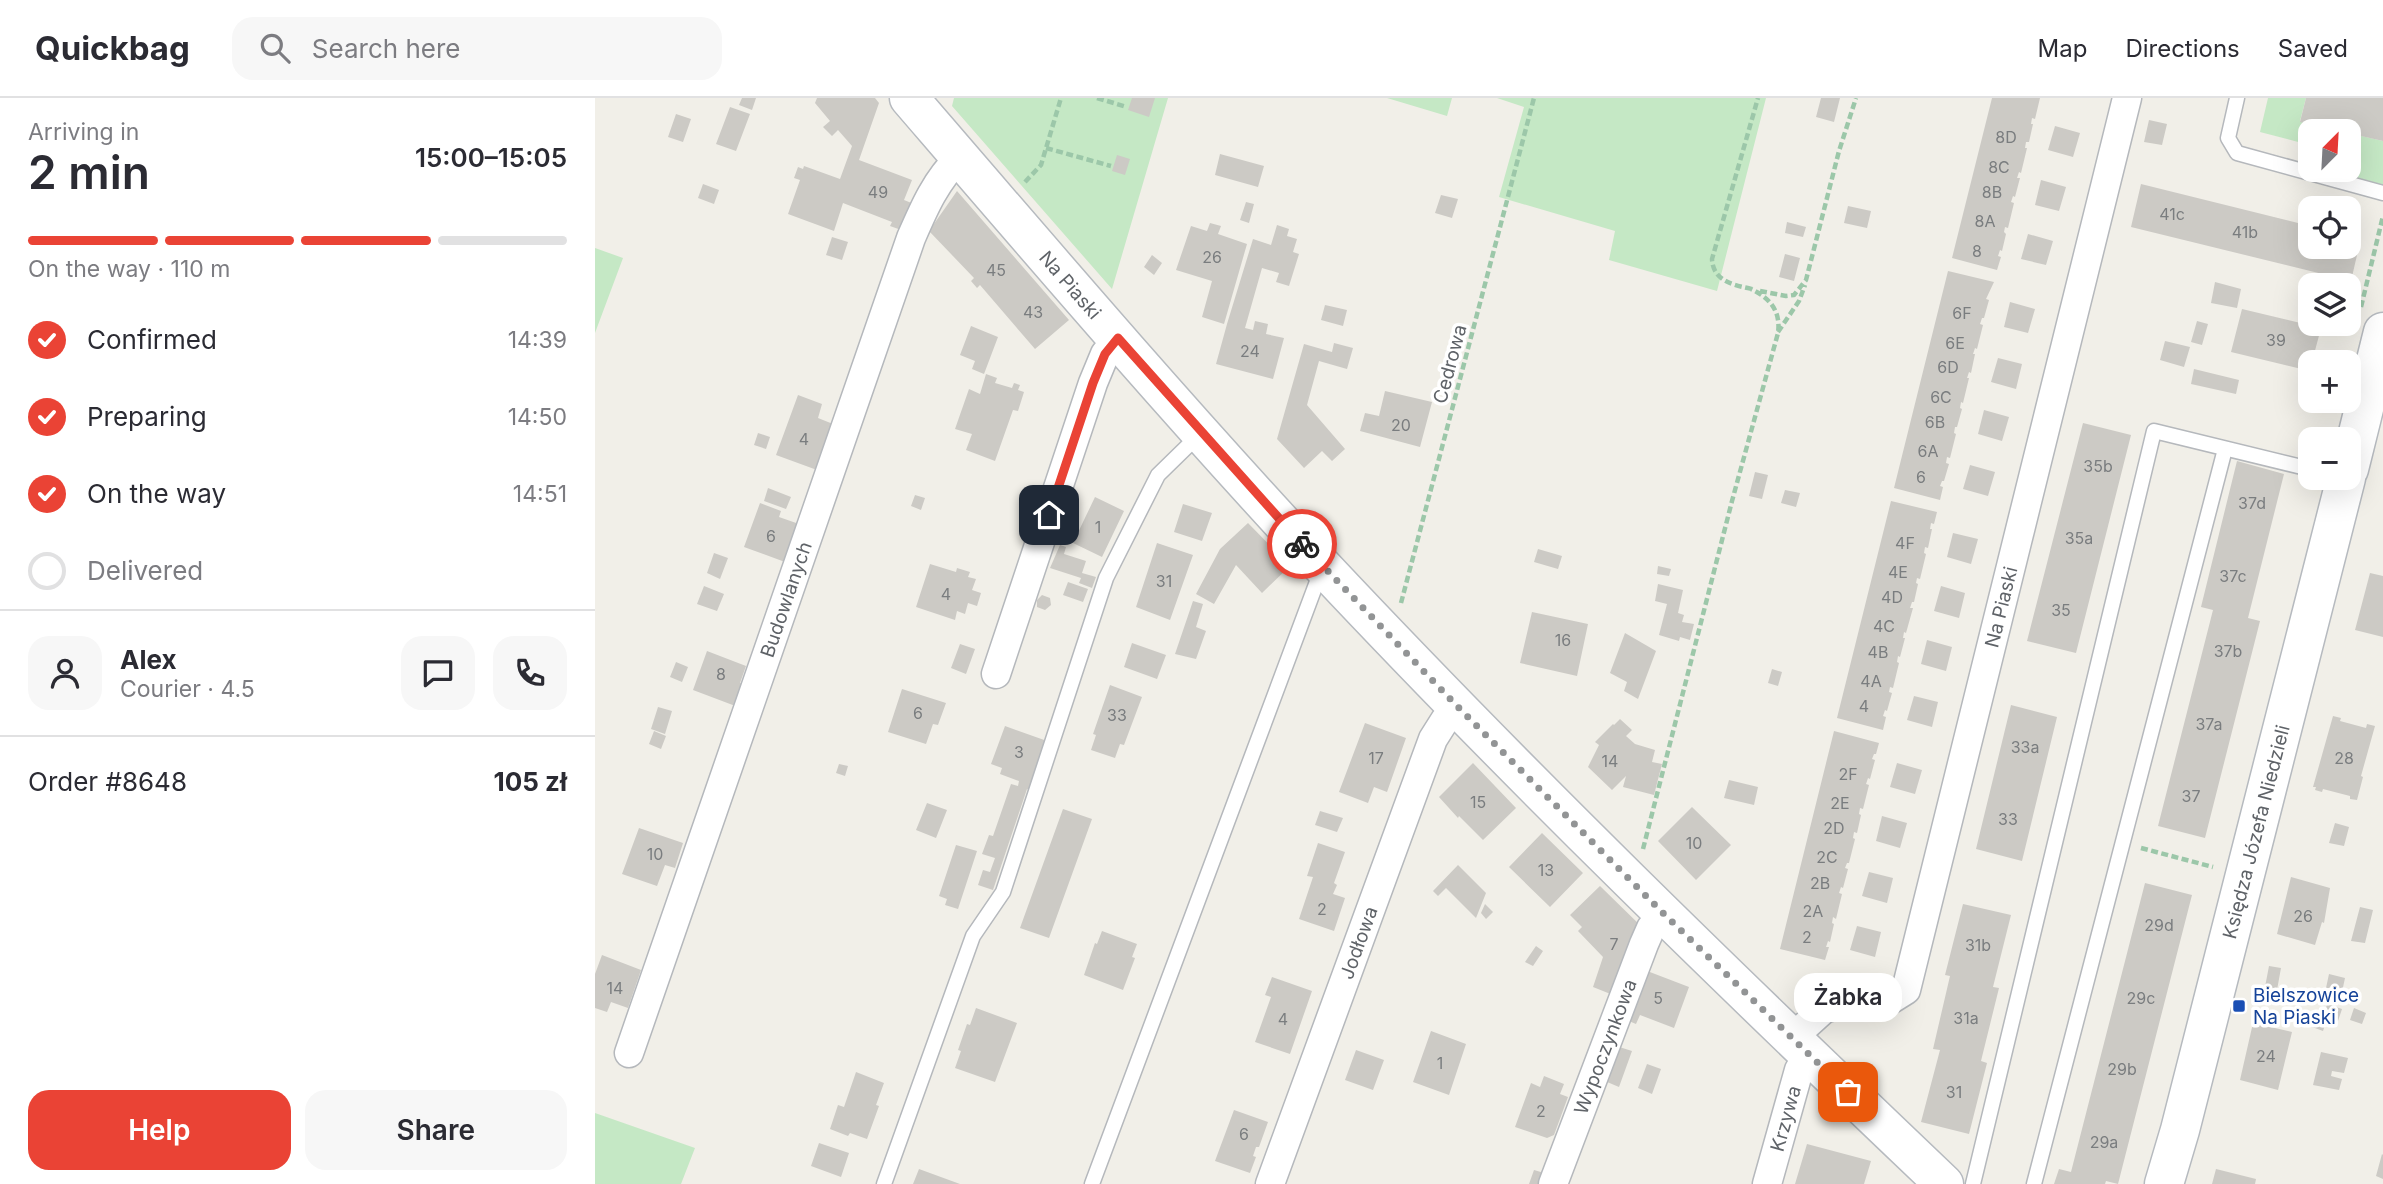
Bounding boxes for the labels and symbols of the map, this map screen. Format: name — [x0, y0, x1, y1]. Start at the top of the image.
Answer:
north arrow — [2298, 119, 2361, 182]
house number: 8D — [1995, 127, 2017, 147]
house number: 8C — [1988, 157, 2010, 177]
house number: 49 — [868, 182, 888, 202]
house number: 8B — [1982, 182, 2002, 202]
house number: 41c — [2159, 204, 2185, 224]
house number: 8A — [1975, 211, 1995, 231]
house number: 41b — [2232, 222, 2258, 242]
house number: 8 — [1972, 241, 1982, 261]
street label: Na Piaski — [1035, 246, 1106, 324]
house number: 26 — [1202, 247, 1222, 267]
house number: 45 — [986, 260, 1006, 280]
house number: 43 — [1023, 302, 1043, 322]
house number: 6F — [1952, 303, 1972, 323]
street label: Cedrowa — [1428, 322, 1472, 406]
house number: 39 — [2266, 330, 2286, 350]
house number: 6E — [1945, 333, 1965, 353]
house number: 24 — [1240, 341, 1260, 361]
house number: 6D — [1937, 357, 1959, 377]
house number: 6C — [1930, 387, 1952, 407]
house number: 6B — [1925, 412, 1945, 432]
house number: 20 — [1391, 415, 1411, 435]
house number: 4 — [799, 429, 809, 449]
house number: 6A — [1918, 441, 1938, 461]
house number: 35b — [2083, 456, 2113, 476]
house number: 6 — [1916, 467, 1926, 487]
pin — [1019, 485, 1079, 545]
house number: 37d — [2238, 493, 2266, 513]
courier — [1267, 509, 1337, 579]
house number: 1 — [1095, 517, 1101, 537]
house number: 6 — [766, 526, 776, 546]
house number: 35a — [2065, 528, 2093, 548]
house number: 4F — [1895, 533, 1915, 553]
street label: Budowlanych — [755, 539, 817, 660]
house number: 4E — [1888, 562, 1908, 582]
street label: Na Piaski — [1980, 564, 2022, 650]
house number: 37c — [2219, 566, 2247, 586]
house number: 31 — [1156, 571, 1172, 591]
house number: 4 — [941, 584, 951, 604]
house number: 4D — [1881, 587, 1903, 607]
house number: 35 — [2051, 600, 2071, 620]
house number: 4C — [1873, 616, 1895, 636]
house number: 16 — [1555, 630, 1571, 650]
house number: 37b — [2214, 641, 2242, 661]
house number: 4B — [1868, 642, 1888, 662]
house number: 8 — [716, 664, 726, 684]
house number: 4A — [1860, 671, 1882, 691]
house number: 4 — [1859, 696, 1869, 716]
house number: 6 — [913, 703, 923, 723]
house number: 33 — [1107, 705, 1127, 725]
house number: 37a — [2195, 714, 2223, 734]
street label: Księdza Józefa Niedzieli — [2218, 723, 2294, 941]
house number: 33a — [2011, 737, 2039, 757]
house number: 3 — [1014, 742, 1024, 762]
house number: 17 — [1368, 748, 1384, 768]
house number: 28 — [2334, 748, 2354, 768]
house number: 14 — [1602, 751, 1618, 771]
house number: 2F — [1838, 764, 1858, 784]
house number: 37 — [2182, 786, 2200, 806]
house number: 15 — [1470, 792, 1486, 812]
house number: 2E — [1830, 793, 1850, 813]
house number: 33 — [1998, 809, 2018, 829]
house number: 2D — [1823, 818, 1845, 838]
house number: 10 — [1686, 833, 1702, 853]
house number: 10 — [647, 844, 663, 864]
house number: 2C — [1816, 847, 1838, 867]
house number: 13 — [1538, 860, 1554, 880]
house number: 2B — [1810, 873, 1830, 893]
house number: 2 — [1317, 899, 1327, 919]
house number: 2A — [1803, 901, 1823, 921]
street label: Jodłowa — [1335, 903, 1382, 982]
house number: 26 — [2293, 906, 2313, 926]
house number: 29d — [2144, 915, 2174, 935]
house number: 2 — [1802, 927, 1812, 947]
house number: 7 — [1609, 934, 1619, 954]
house number: 31b — [1965, 935, 1991, 955]
callout: Żabka — [1794, 973, 1902, 1022]
street label: Wypoczynkowa — [1569, 976, 1641, 1117]
house number: 14 — [607, 978, 623, 998]
place label: Bielszowice Na Piaski — [2253, 984, 2359, 1029]
house number: 5 — [1653, 988, 1663, 1008]
house number: 29c — [2127, 988, 2155, 1008]
marker: Bielszowice Na Piaski — [2231, 998, 2247, 1014]
house number: 31a — [1953, 1008, 1979, 1028]
house number: 4 — [1278, 1009, 1288, 1029]
house number: 24 — [2256, 1046, 2276, 1066]
house number: 1 — [1437, 1053, 1443, 1073]
house number: 29b — [2107, 1059, 2137, 1079]
pin — [1818, 1062, 1878, 1122]
house number: 31 — [1946, 1082, 1962, 1102]
street label: Krzywa — [1765, 1083, 1806, 1154]
house number: 2 — [1536, 1101, 1546, 1121]
house number: 6 — [1239, 1124, 1249, 1144]
house number: 29a — [2090, 1132, 2118, 1152]

